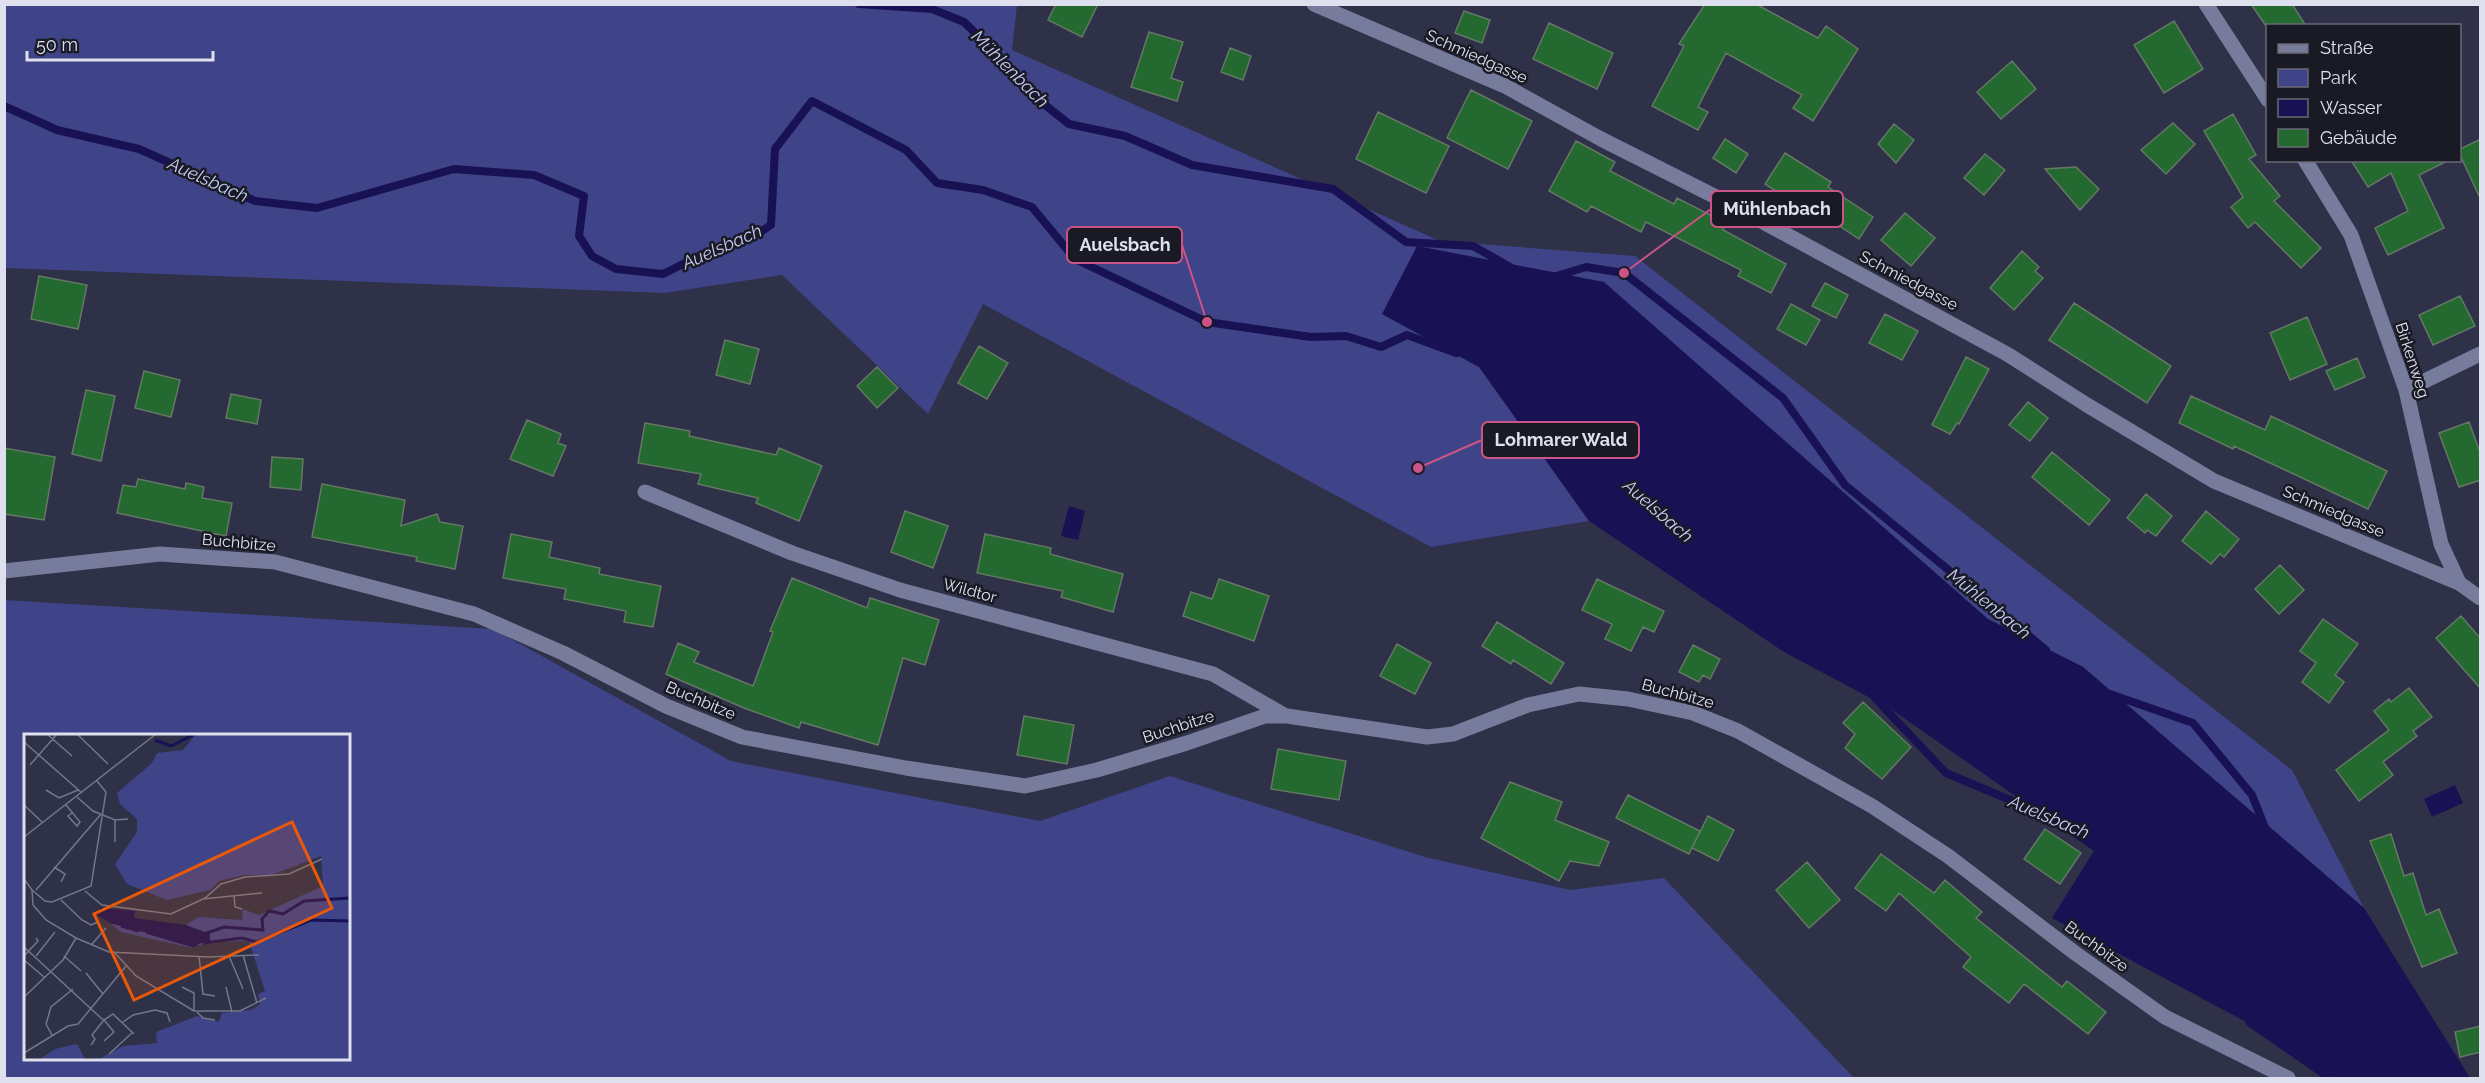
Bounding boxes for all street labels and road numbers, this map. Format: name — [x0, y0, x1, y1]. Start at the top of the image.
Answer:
street label: Schmiedgasse — [1423, 26, 1530, 87]
street label: Schmiedgasse — [1856, 247, 1961, 314]
street label: Birkenweg — [2391, 320, 2434, 400]
street label: Schmiedgasse — [2280, 481, 2388, 541]
street label: Buchbitze — [201, 530, 277, 555]
street label: Wildtor — [941, 574, 999, 607]
street label: Buchbitze — [1640, 675, 1716, 712]
street label: Buchbitze — [663, 677, 739, 724]
street label: Buchbitze — [1140, 706, 1216, 747]
street label: Buchbitze — [2061, 917, 2132, 976]

